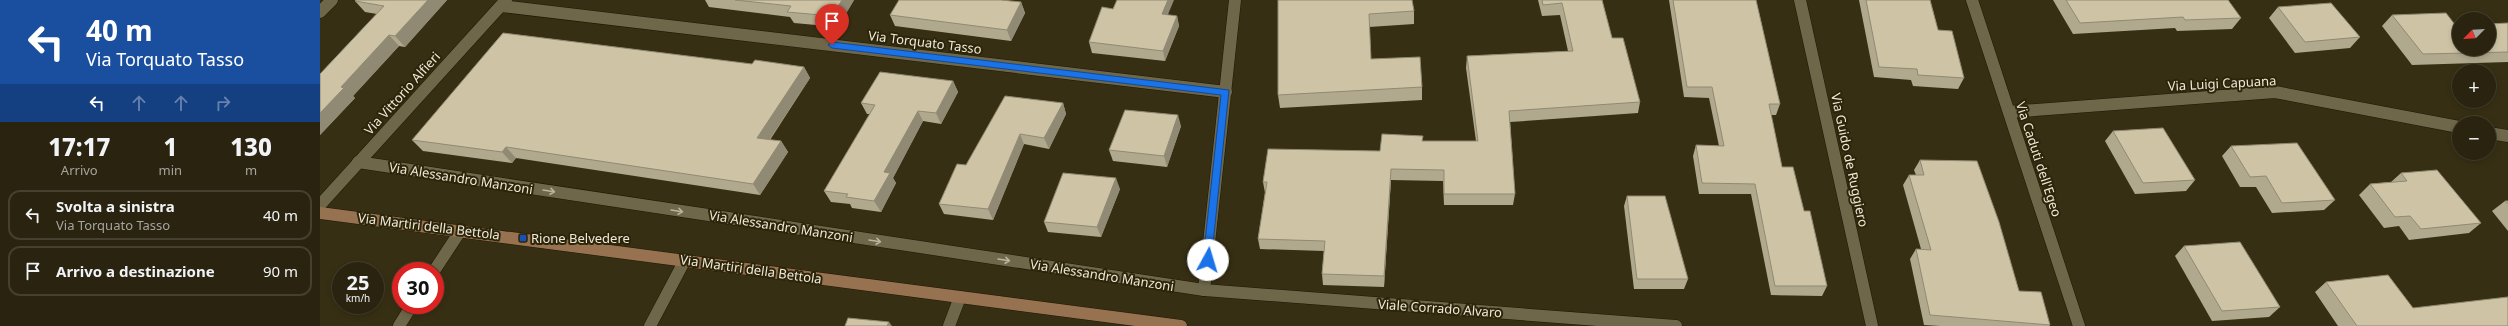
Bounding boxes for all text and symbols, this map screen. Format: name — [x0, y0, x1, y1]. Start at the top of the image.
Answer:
pin — [815, 4, 849, 45]
icon: arrive — [821, 10, 843, 32]
text: 40 m — [86, 11, 153, 49]
north arrow — [2452, 12, 2496, 56]
map controls — [2452, 12, 2496, 160]
icon: left — [20, 16, 72, 68]
street label: Via Torquato Tasso — [867, 26, 983, 58]
text: Via Torquato Tasso — [86, 47, 244, 71]
street label: Via Vittorio Alfieri — [360, 48, 444, 138]
button: + — [2452, 64, 2496, 108]
street label: Via Luigi Capuana — [2167, 71, 2277, 95]
street label: Via Guido de Ruggiero — [1827, 91, 1873, 229]
icon: left — [86, 92, 108, 114]
icon: ahead — [128, 92, 150, 114]
icon: ahead — [170, 92, 192, 114]
icon: right — [212, 92, 234, 114]
street label: Via Caduti dell'Egeo — [2012, 99, 2066, 219]
button: − — [2452, 116, 2496, 160]
text: 17:17 — [48, 130, 110, 163]
text: 1 — [163, 130, 177, 163]
text: 130 — [230, 130, 272, 163]
street label: Via Alessandro Manzoni — [388, 158, 534, 198]
text: Arrivo — [61, 161, 98, 179]
text: min — [159, 161, 182, 179]
text: m — [245, 161, 257, 179]
one-way arrow — [542, 187, 555, 195]
text: Svolta a sinistra — [56, 196, 175, 216]
icon: left — [22, 204, 44, 226]
text: 40 m — [263, 205, 298, 225]
street label: Via Alessandro Manzoni — [708, 206, 854, 246]
one-way arrow — [670, 207, 683, 215]
street label: Via Martiri della Bettola — [357, 208, 501, 244]
text: Via Torquato Tasso — [56, 216, 170, 234]
place label: Rione Belvedere — [531, 229, 630, 247]
marker: Rione Belvedere — [518, 233, 528, 243]
one-way arrow — [868, 237, 881, 245]
position arrow — [1187, 239, 1229, 281]
street label: Via Martiri della Bettola — [679, 250, 823, 288]
street label: Via Alessandro Manzoni — [1029, 255, 1175, 295]
one-way arrow — [997, 256, 1010, 264]
icon: arrive — [22, 260, 44, 282]
text: Arrivo a destinazione — [56, 261, 215, 281]
text: 90 m — [263, 261, 298, 281]
speed limit sign: 30 — [392, 262, 444, 314]
text: 25 — [347, 269, 369, 296]
text: km/h — [346, 291, 370, 305]
street label: Viale Corrado Alvaro — [1377, 295, 1503, 321]

